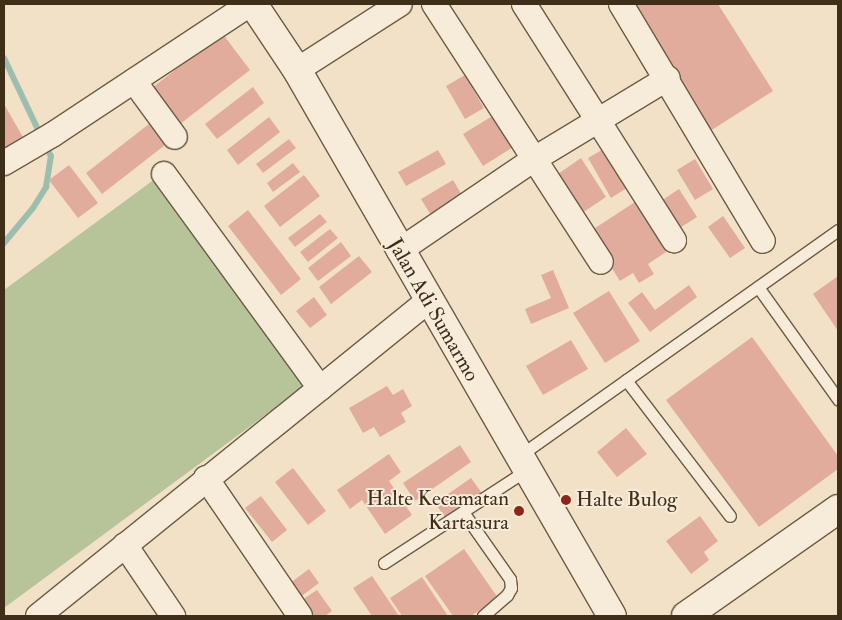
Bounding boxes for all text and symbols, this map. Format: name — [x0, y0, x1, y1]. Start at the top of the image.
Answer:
street label: Jalan Adi Sumarmo — [382, 234, 484, 386]
place label: Halte Kecamatan Kartasura — [366, 486, 509, 536]
place label: Halte Bulog — [576, 487, 677, 513]
marker: Halte Bulog — [560, 494, 572, 506]
marker: Halte Kecamatan Kartasura — [513, 505, 525, 517]

